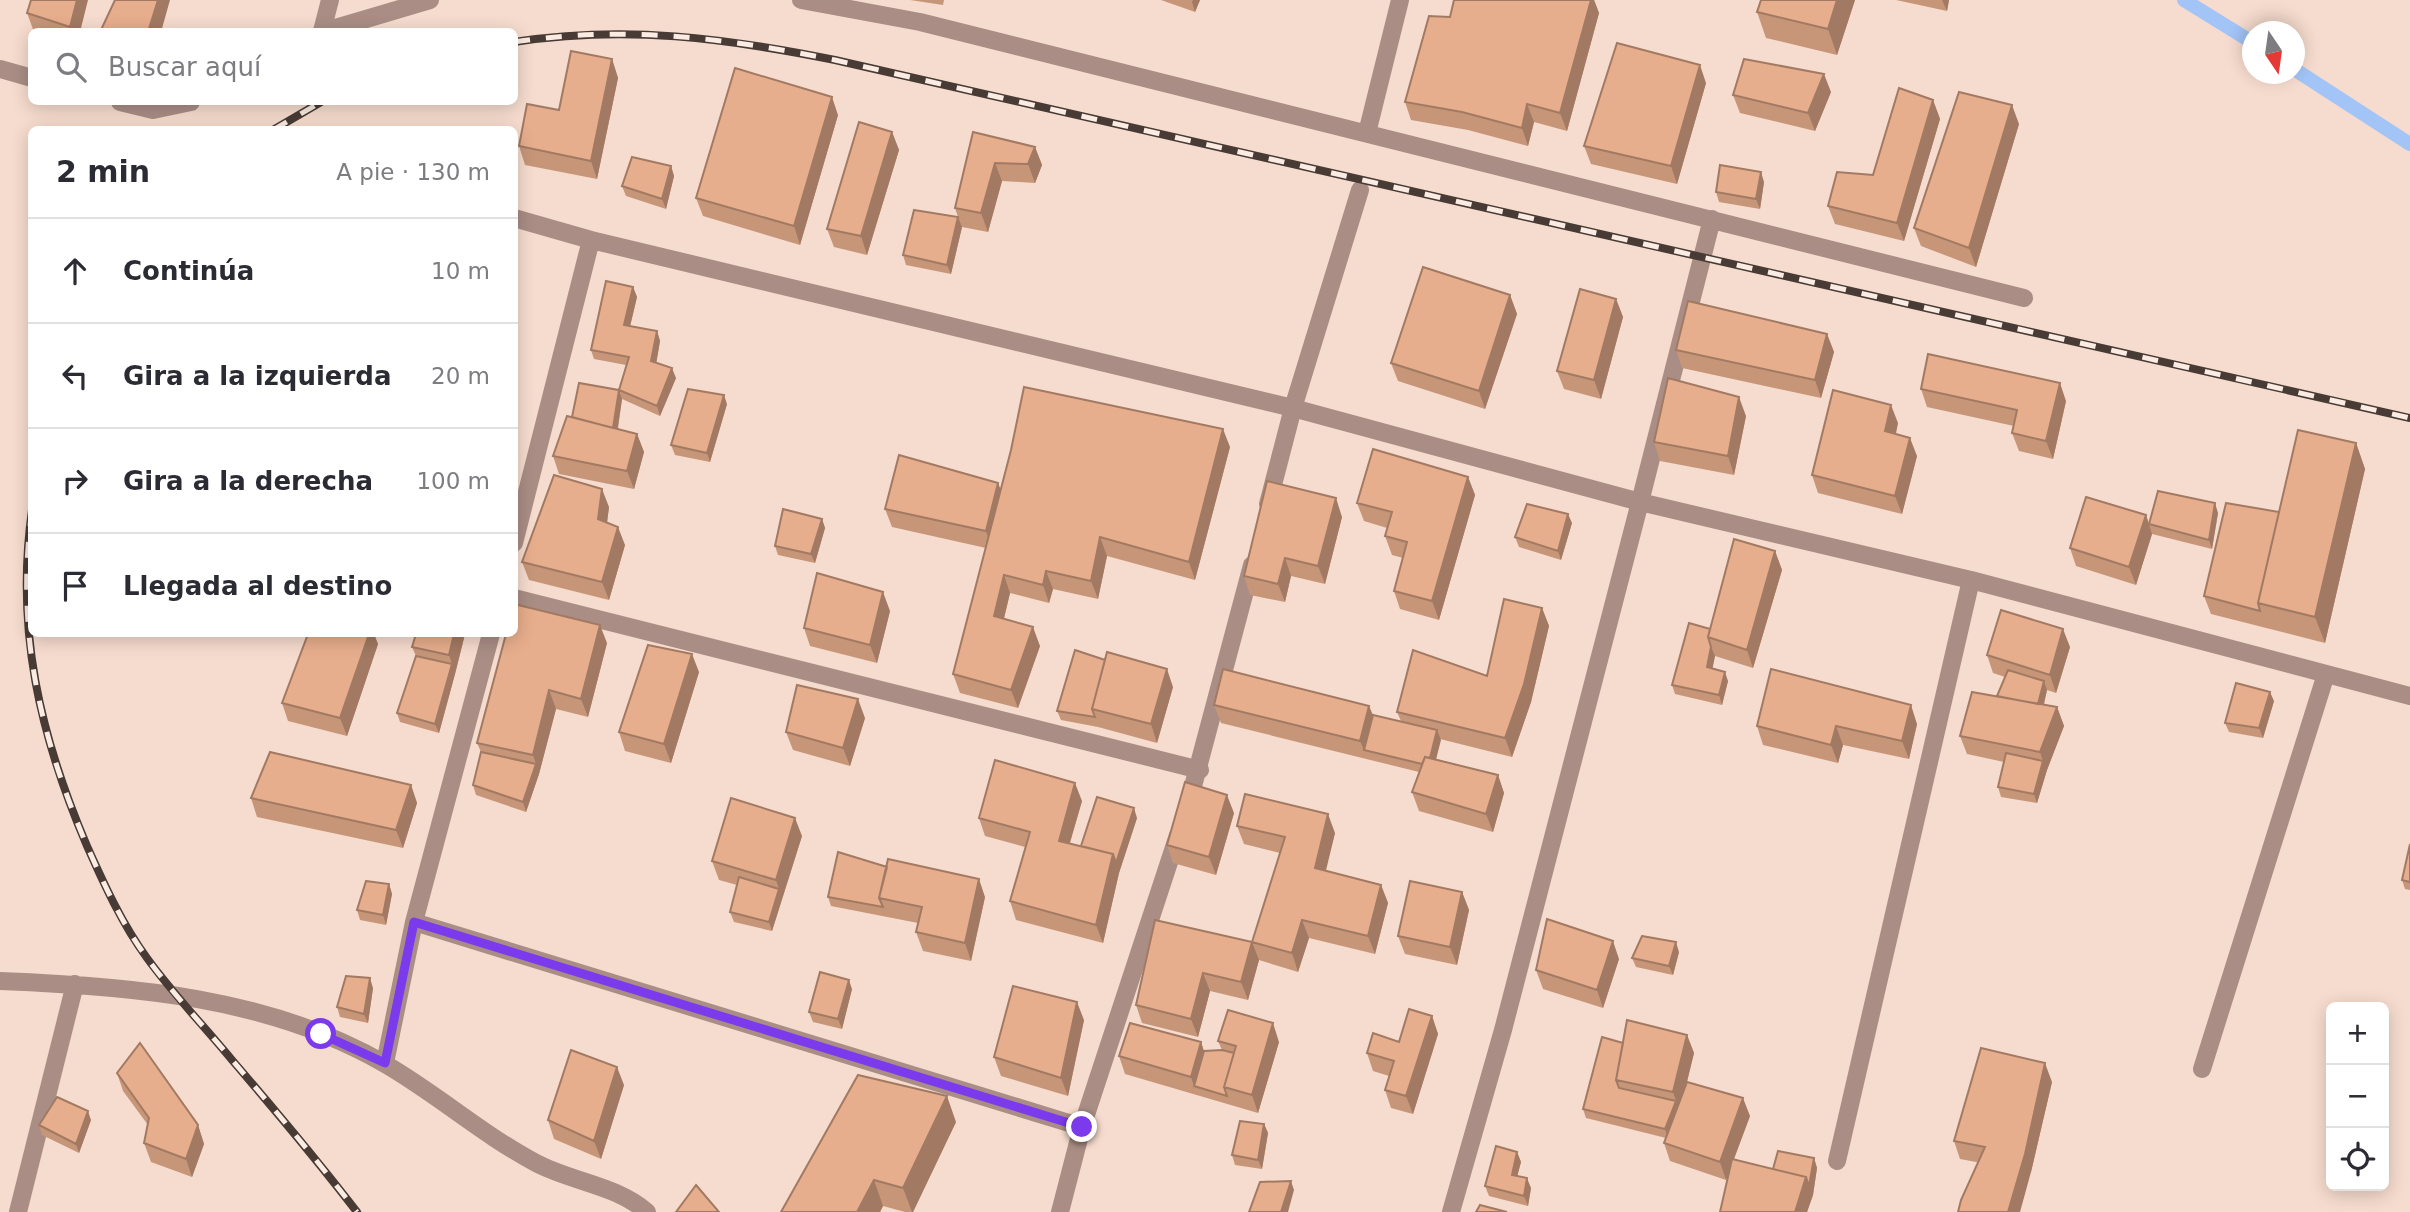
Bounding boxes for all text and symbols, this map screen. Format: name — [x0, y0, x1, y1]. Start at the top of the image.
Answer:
north arrow — [2242, 21, 2305, 84]
search box — [28, 28, 518, 105]
icon: search — [52, 48, 90, 86]
text: Buscar aquí — [108, 52, 261, 82]
text: 2 min — [56, 154, 150, 189]
text: A pie · 130 m — [336, 159, 490, 185]
icon: ahead — [56, 252, 94, 290]
text: Continúa — [123, 256, 254, 286]
text: 10 m — [431, 258, 490, 284]
icon: left — [56, 357, 94, 395]
text: Gira a la izquierda — [123, 361, 391, 391]
text: 20 m — [431, 363, 490, 389]
icon: right — [56, 462, 94, 500]
text: Gira a la derecha — [123, 466, 373, 496]
text: 100 m — [416, 468, 490, 494]
icon: arrive — [56, 567, 94, 605]
text: Llegada al destino — [123, 571, 392, 601]
map controls — [2326, 1002, 2389, 1191]
button: + — [2326, 1002, 2389, 1065]
route start — [305, 1018, 336, 1049]
button: − — [2326, 1065, 2389, 1128]
route end — [1066, 1111, 1097, 1142]
button: locate — [2326, 1128, 2389, 1191]

